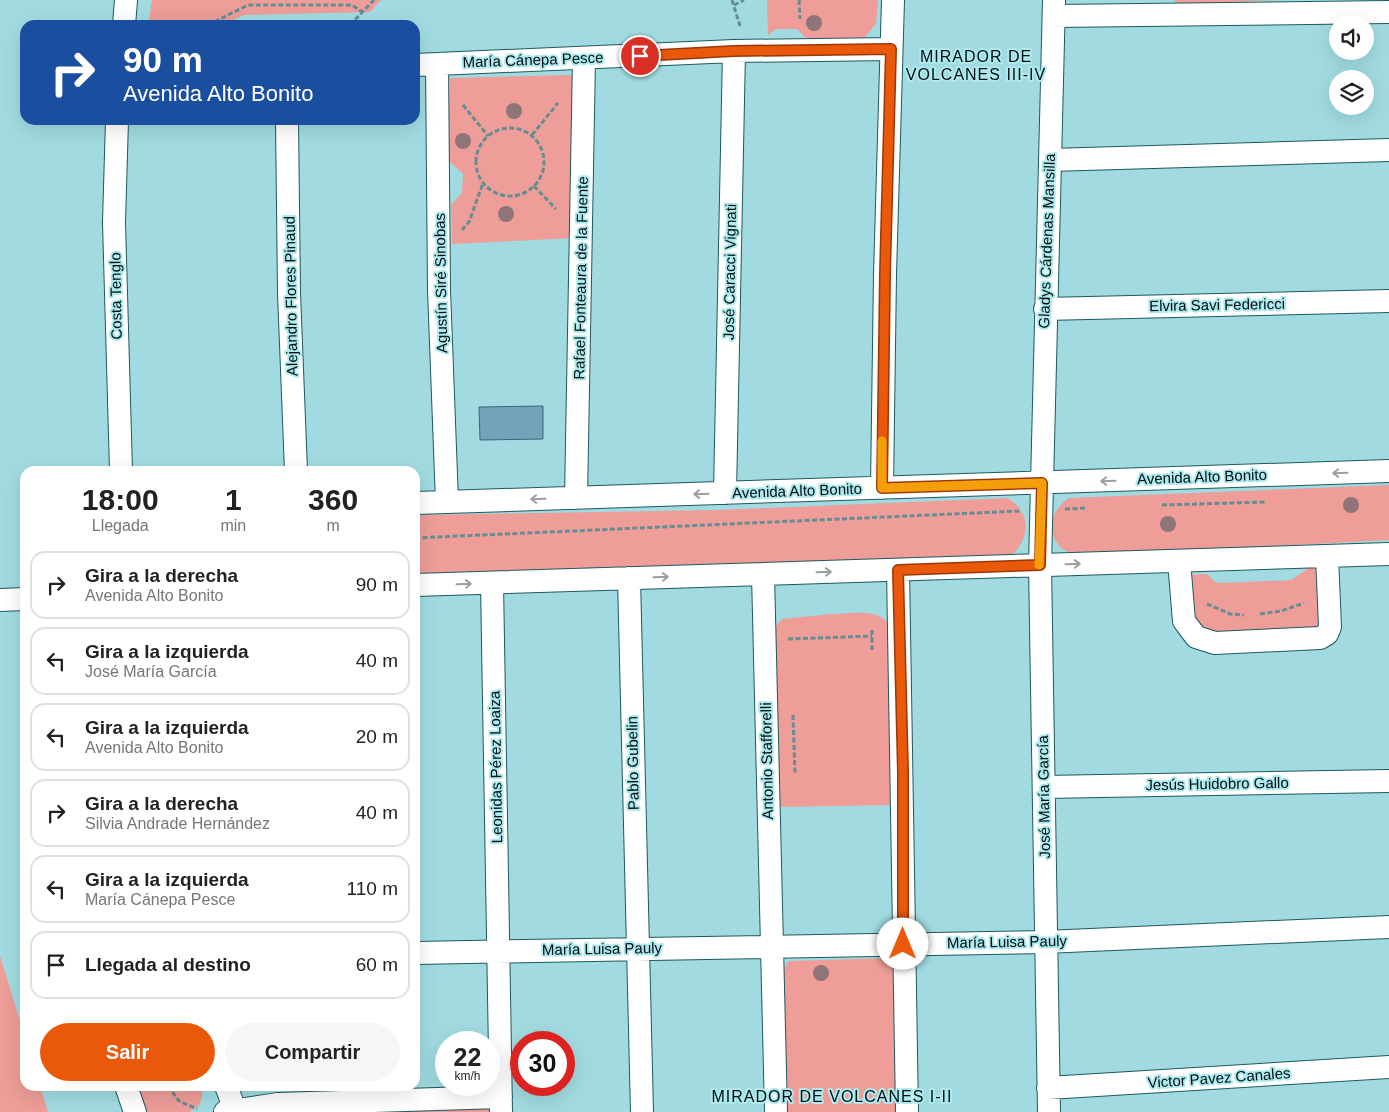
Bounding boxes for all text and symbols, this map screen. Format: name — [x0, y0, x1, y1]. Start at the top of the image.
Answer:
map controls — [1329, 15, 1374, 115]
button: sound — [1329, 15, 1374, 60]
pin — [619, 35, 661, 77]
icon: right — [40, 40, 105, 105]
text: 90 m — [123, 40, 203, 79]
icon: arrive — [626, 42, 654, 70]
district label: MIRADOR DE VOLCANES III-IV — [906, 48, 1046, 83]
street label: María Cánepa Pesce — [462, 49, 604, 70]
button: layers — [1329, 70, 1374, 115]
text: Avenida Alto Bonito — [123, 81, 313, 106]
street label: Gladys Cárdenas Mansilla — [1035, 153, 1058, 329]
street label: Rafael Fonteaura de la Fuente — [570, 176, 591, 380]
street label: José Caracci Vignati — [720, 204, 739, 340]
street label: Agustín Siré Sinobas — [431, 213, 450, 353]
street label: Alejandro Flores Pinaud — [281, 216, 300, 376]
street label: Costa Tenglo — [106, 252, 125, 340]
street label: Elvira Savi Federicci — [1149, 295, 1285, 314]
street label: Avenida Alto Bonito — [1137, 466, 1267, 487]
one-way arrow — [1333, 468, 1349, 478]
one-way arrow — [1100, 476, 1116, 485]
street label: Avenida Alto Bonito — [732, 480, 862, 501]
text: 18:00 — [82, 483, 159, 516]
text: 1 — [225, 483, 242, 516]
text: 360 — [308, 483, 358, 516]
one-way arrow — [693, 489, 709, 498]
one-way arrow — [530, 494, 546, 504]
text: Llegada — [92, 517, 149, 534]
text: min — [220, 517, 246, 534]
text: m — [326, 517, 340, 534]
one-way arrow — [1065, 559, 1081, 569]
text: Gira a la derecha — [85, 565, 238, 586]
one-way arrow — [815, 567, 831, 577]
icon: right — [42, 571, 70, 599]
one-way arrow — [653, 573, 669, 582]
text: 90 m — [356, 574, 398, 595]
one-way arrow — [455, 579, 471, 588]
text: Avenida Alto Bonito — [85, 587, 223, 604]
text: Gira a la izquierda — [85, 641, 249, 662]
icon: left — [42, 647, 70, 675]
text: 40 m — [356, 650, 398, 671]
text: José María García — [85, 663, 217, 680]
street label: Leonidas Pérez Loaiza — [486, 690, 505, 843]
street label: Antonio Stafforelli — [757, 702, 776, 820]
street label: Pablo Gubelin — [623, 716, 642, 810]
text: Gira a la izquierda — [85, 717, 249, 738]
icon: left — [42, 723, 70, 751]
text: 20 m — [356, 726, 398, 747]
street label: José María García — [1034, 735, 1053, 859]
text: Avenida Alto Bonito — [85, 739, 223, 756]
street label: Jesús Huidobro Gallo — [1145, 774, 1289, 793]
text: Gira a la derecha — [85, 793, 238, 814]
icon: right — [42, 799, 70, 827]
text: 40 m — [356, 802, 398, 823]
text: Silvia Andrade Hernández — [85, 815, 270, 832]
text: Gira a la izquierda — [85, 869, 249, 890]
icon: left — [42, 875, 70, 903]
text: 110 m — [347, 878, 398, 899]
text: María Cánepa Pesce — [85, 891, 235, 908]
position arrow — [876, 917, 928, 969]
street label: María Luisa Pauly — [947, 932, 1068, 951]
street label: María Luisa Pauly — [542, 939, 663, 958]
icon: arrive — [42, 951, 70, 979]
text: Llegada al destino — [85, 954, 251, 975]
text: 60 m — [356, 954, 398, 975]
button: Salir — [40, 1023, 215, 1081]
button: Compartir — [225, 1023, 400, 1081]
speed limit sign: 30 — [510, 1031, 575, 1096]
text: 22 — [454, 1043, 481, 1071]
street label: Victor Pavez Canales — [1147, 1064, 1291, 1091]
text: km/h — [454, 1069, 481, 1083]
district label: MIRADOR DE VOLCANES I-II — [712, 1088, 952, 1105]

